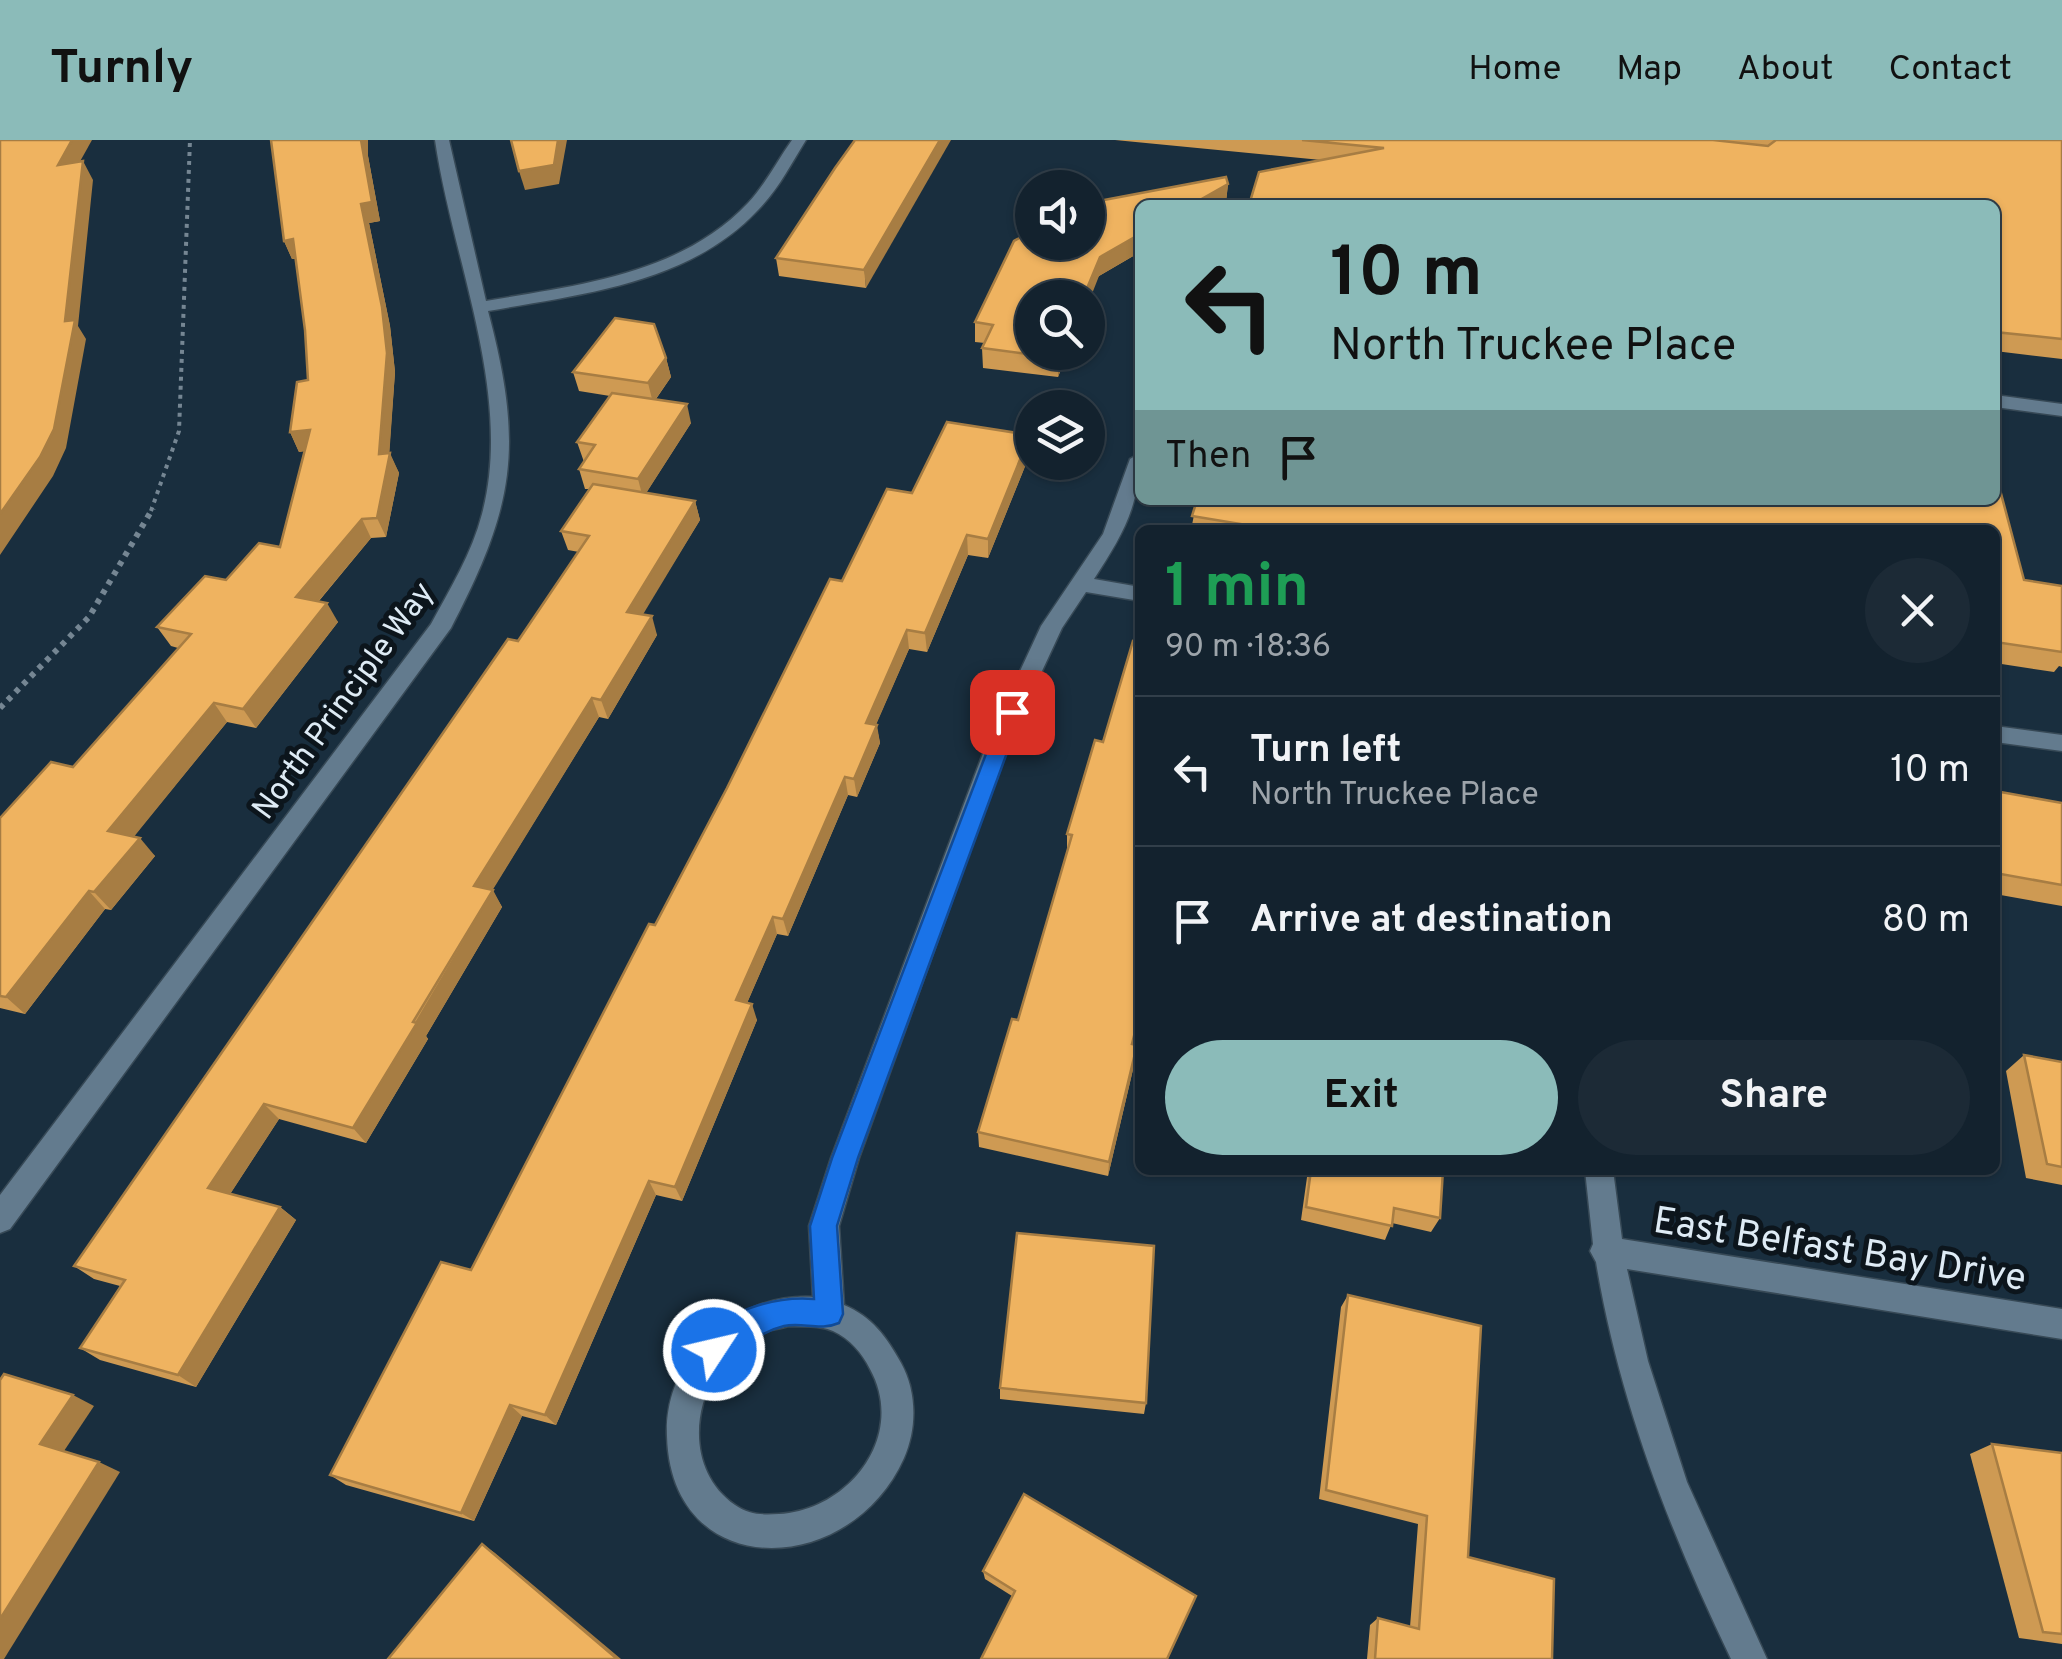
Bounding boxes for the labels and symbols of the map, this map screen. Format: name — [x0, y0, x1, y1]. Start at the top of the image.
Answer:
street label: North Principle Way — [245, 575, 444, 828]
pin — [970, 670, 1055, 755]
street label: East Belfast Bay Drive — [1650, 1198, 2029, 1305]
position arrow — [662, 1298, 766, 1402]

